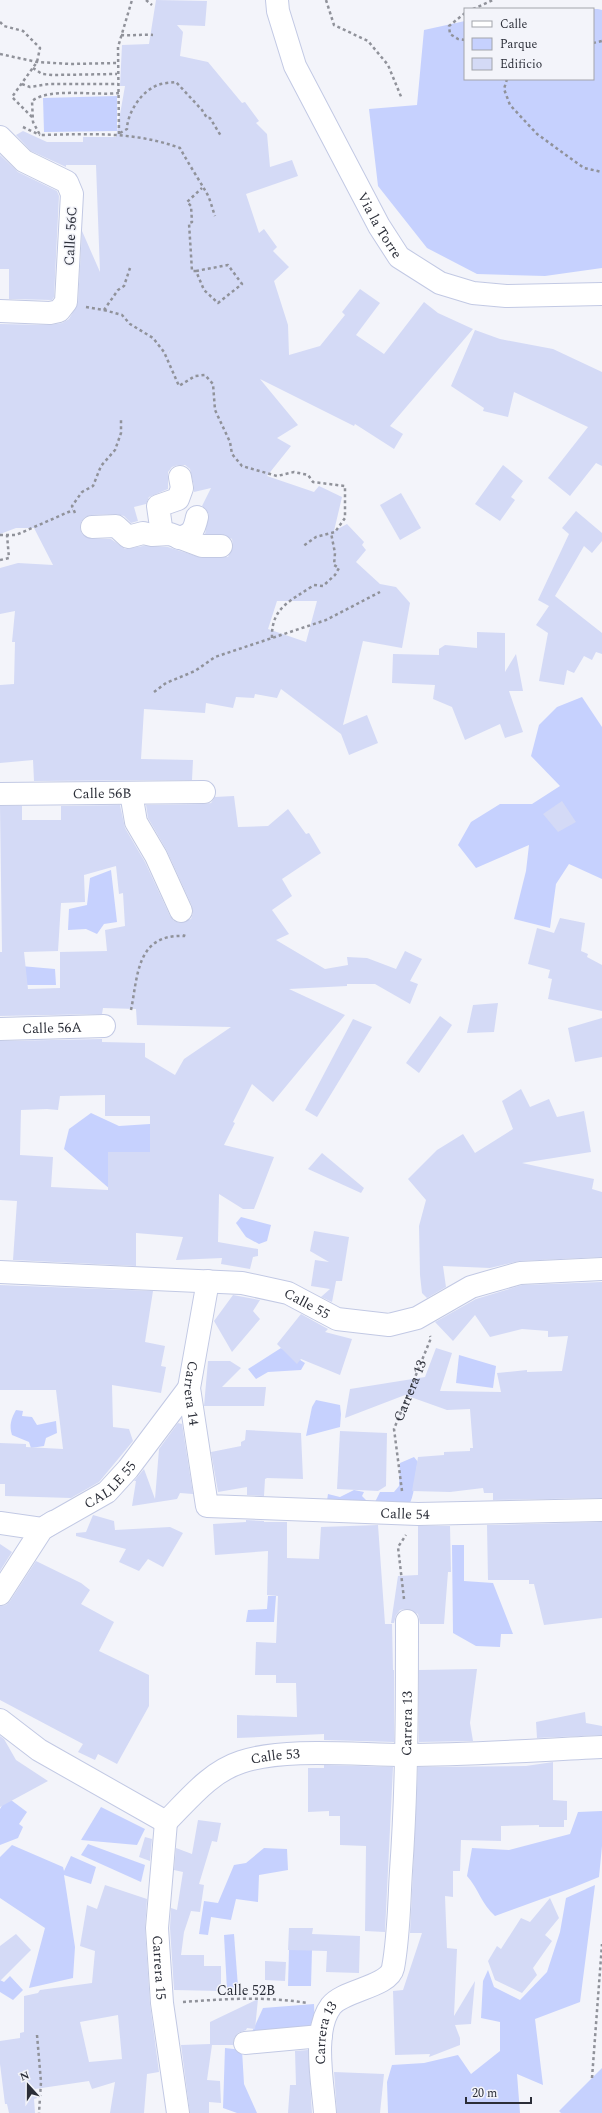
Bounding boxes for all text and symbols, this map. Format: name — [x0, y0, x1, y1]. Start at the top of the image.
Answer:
legend — [464, 8, 594, 80]
text: Calle — [500, 15, 528, 34]
text: Parque — [500, 35, 537, 54]
text: Edificio — [500, 55, 542, 74]
street label: Via la Torre — [352, 188, 407, 263]
street label: Calle 56C — [58, 206, 83, 266]
street label: Calle 56B — [73, 783, 131, 804]
street label: Calle 56A — [22, 1017, 83, 1039]
street label: Calle 55 — [280, 1283, 334, 1324]
street label: Carrera 13 — [388, 1357, 432, 1425]
street label: Carrera 14 — [178, 1359, 205, 1427]
street label: CALLE 55 — [80, 1457, 142, 1514]
street label: Calle 54 — [380, 1503, 430, 1525]
street label: Carrera 13 — [396, 1691, 418, 1756]
street label: Calle 53 — [249, 1743, 300, 1770]
street label: Carrera 15 — [146, 1934, 172, 2001]
street label: Calle 52B — [217, 1980, 275, 2001]
street label: Carrera 13 — [310, 1996, 342, 2065]
north arrow — [8, 2065, 48, 2105]
text: N — [17, 2067, 32, 2086]
scale bar — [466, 2079, 531, 2105]
text: 20 m — [472, 2084, 497, 2103]

